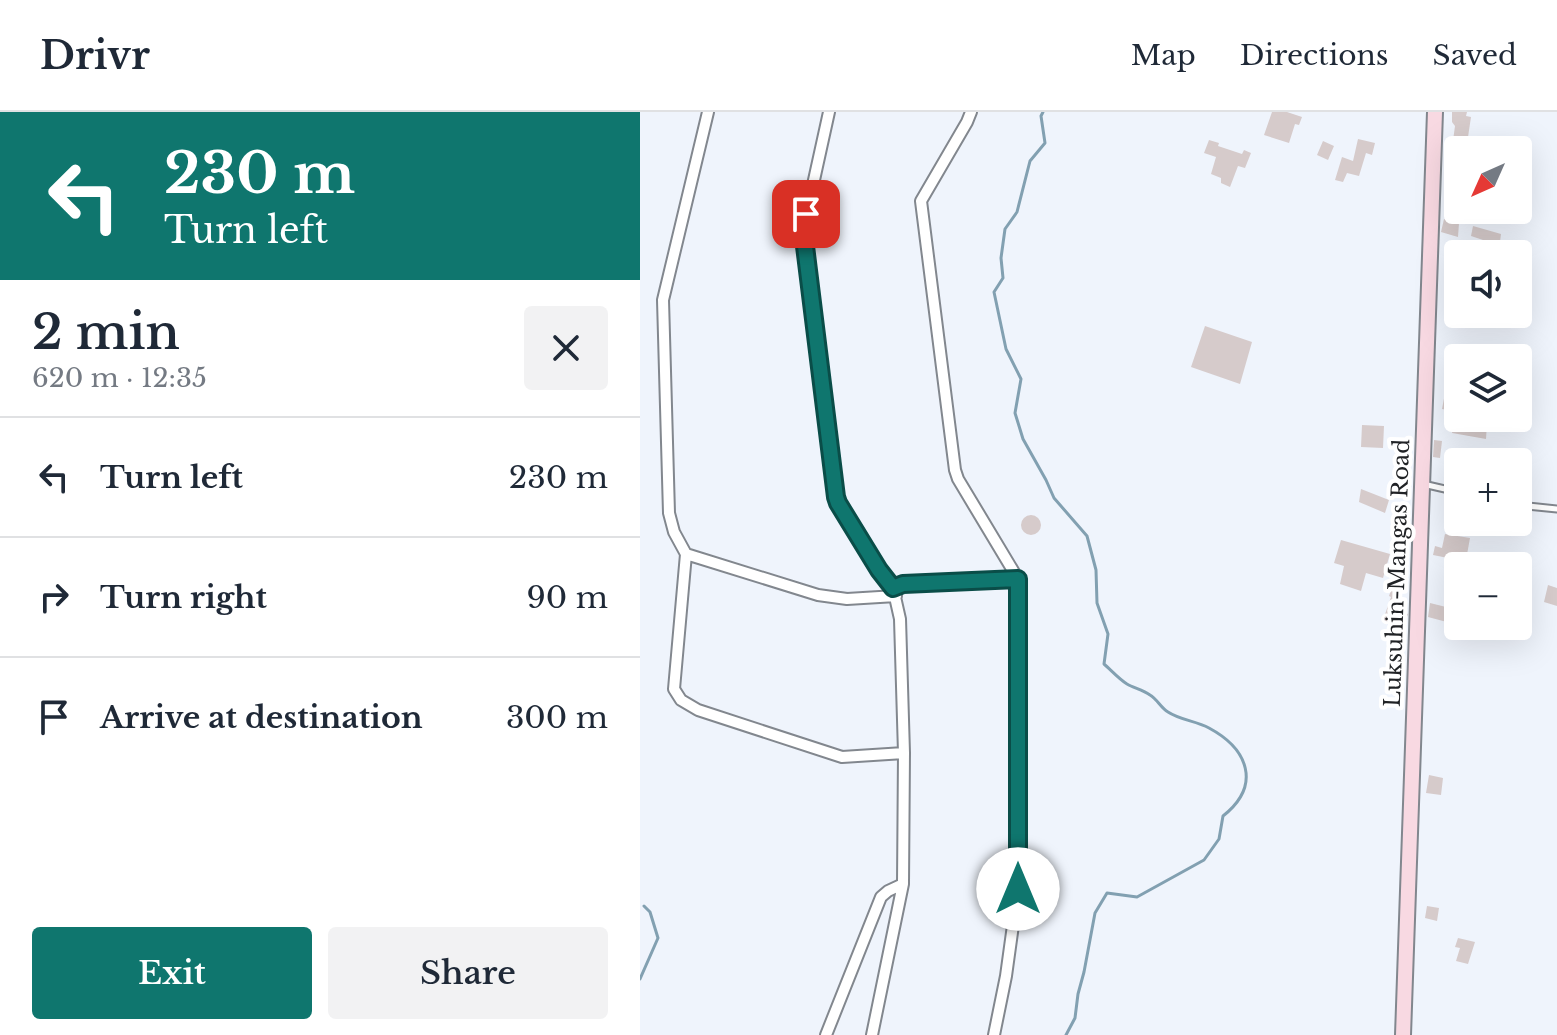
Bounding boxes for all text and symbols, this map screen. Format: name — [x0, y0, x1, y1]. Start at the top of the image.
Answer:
text: Drivr — [40, 32, 150, 79]
text: Map — [1131, 38, 1196, 73]
text: Directions — [1240, 38, 1389, 73]
text: Saved — [1433, 38, 1517, 73]
north arrow — [1444, 136, 1532, 224]
map controls — [1444, 136, 1532, 640]
text: 230 m — [164, 139, 355, 208]
icon: left — [32, 144, 136, 248]
pin — [772, 180, 840, 248]
icon: arrive — [784, 192, 828, 236]
text: Turn left — [164, 208, 328, 253]
button: sound — [1444, 240, 1532, 328]
text: 2 min — [32, 302, 180, 362]
button: close — [524, 306, 608, 390]
button: layers — [1444, 344, 1532, 432]
text: 620 m · 12:35 — [32, 362, 207, 394]
street label: Luksuhin-Mangas Road — [1379, 438, 1415, 708]
button: + — [1444, 448, 1532, 536]
icon: left — [32, 455, 76, 499]
text: Turn left — [100, 459, 243, 496]
text: 230 m — [509, 459, 608, 496]
button: − — [1444, 552, 1532, 640]
icon: right — [32, 575, 76, 619]
text: Turn right — [100, 579, 267, 616]
text: 90 m — [526, 579, 608, 616]
icon: arrive — [32, 695, 76, 739]
text: Arrive at destination — [100, 699, 423, 736]
text: 300 m — [506, 699, 608, 736]
position arrow — [976, 847, 1060, 931]
button: Exit — [32, 927, 312, 1019]
button: Share — [328, 927, 608, 1019]

